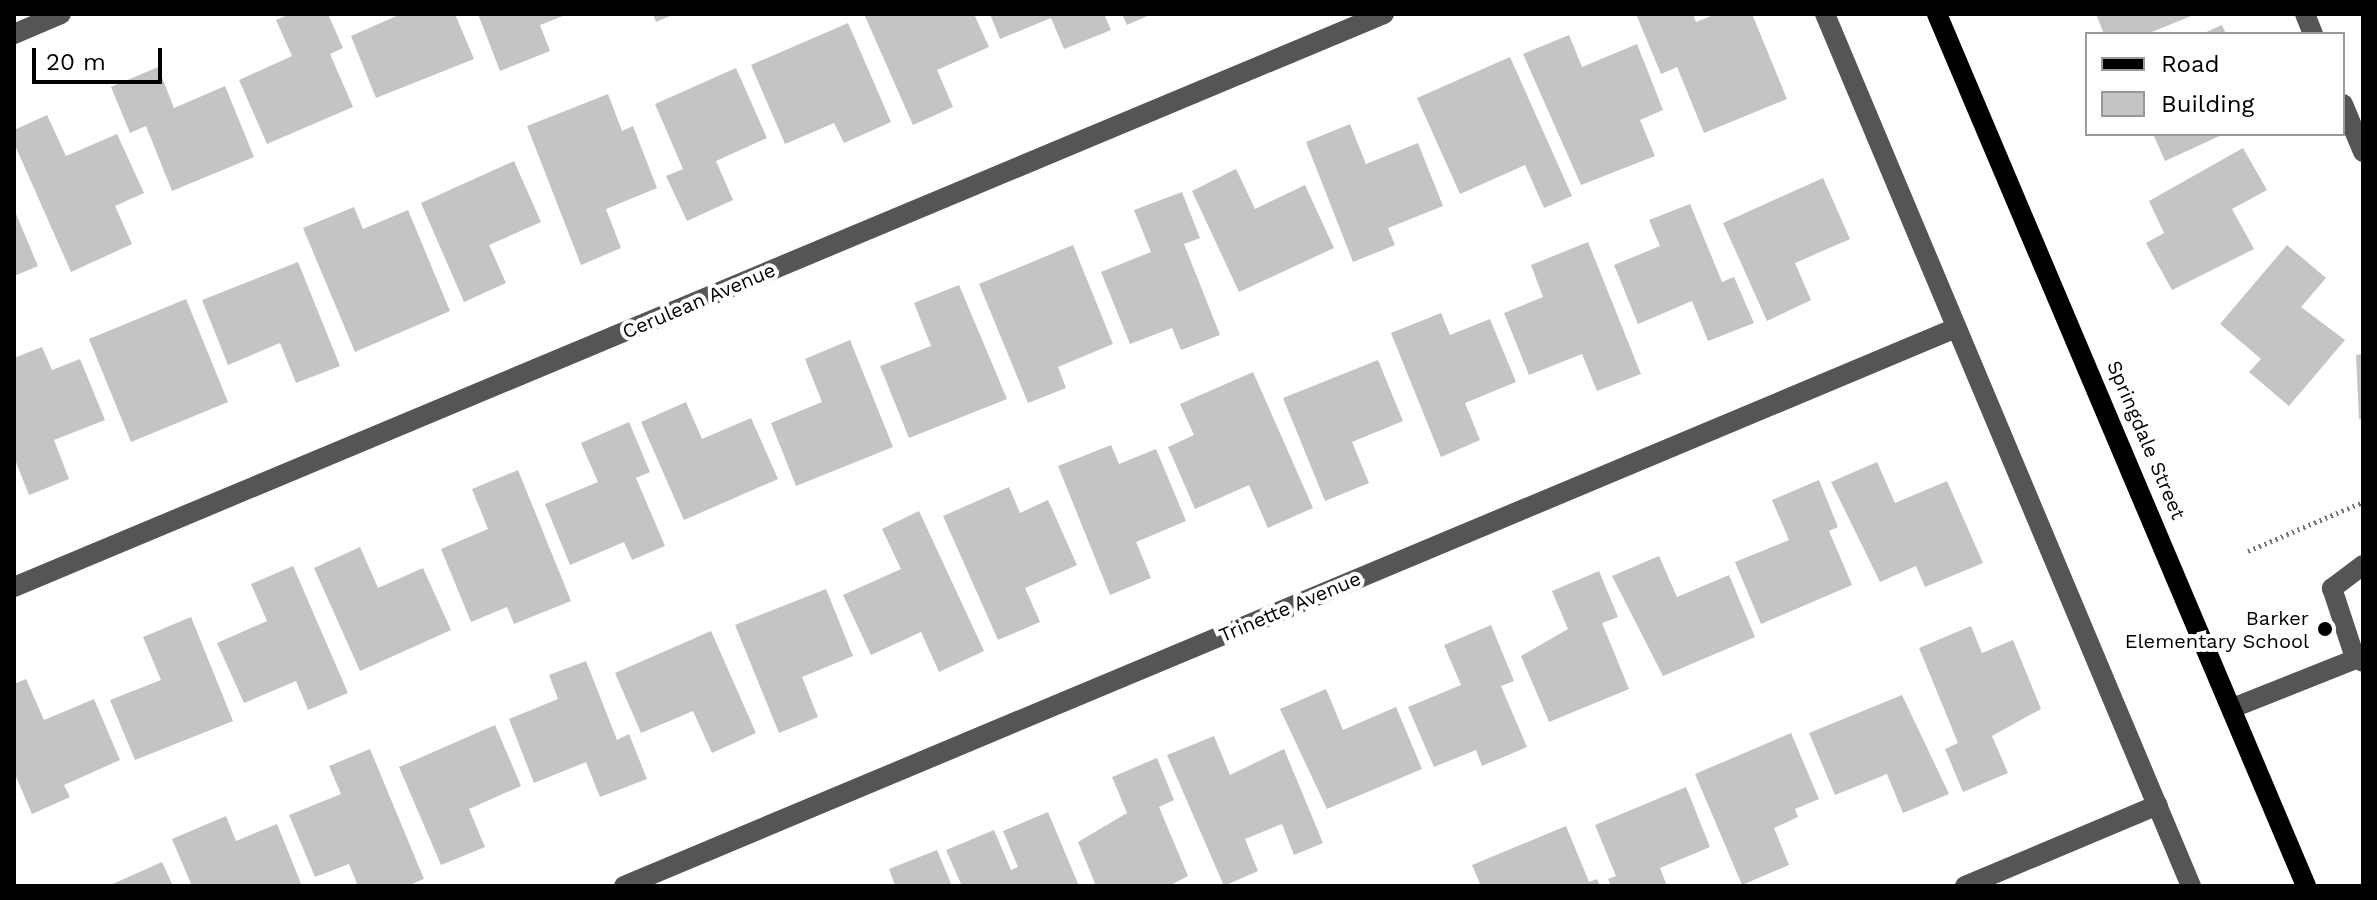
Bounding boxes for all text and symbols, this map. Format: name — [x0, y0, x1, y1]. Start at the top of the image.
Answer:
scale bar — [36, 32, 166, 82]
legend — [2085, 32, 2345, 136]
text: 20 m — [46, 48, 106, 76]
text: Road — [2161, 50, 2220, 78]
text: Building — [2161, 90, 2254, 118]
street label: Cerulean Avenue — [619, 258, 779, 344]
street label: Springdale Street — [2102, 357, 2190, 523]
street label: Trinette Avenue — [1215, 566, 1365, 648]
place label: Barker Elementary School — [2124, 606, 2309, 653]
marker: Barker Elementary School — [2316, 620, 2334, 638]

